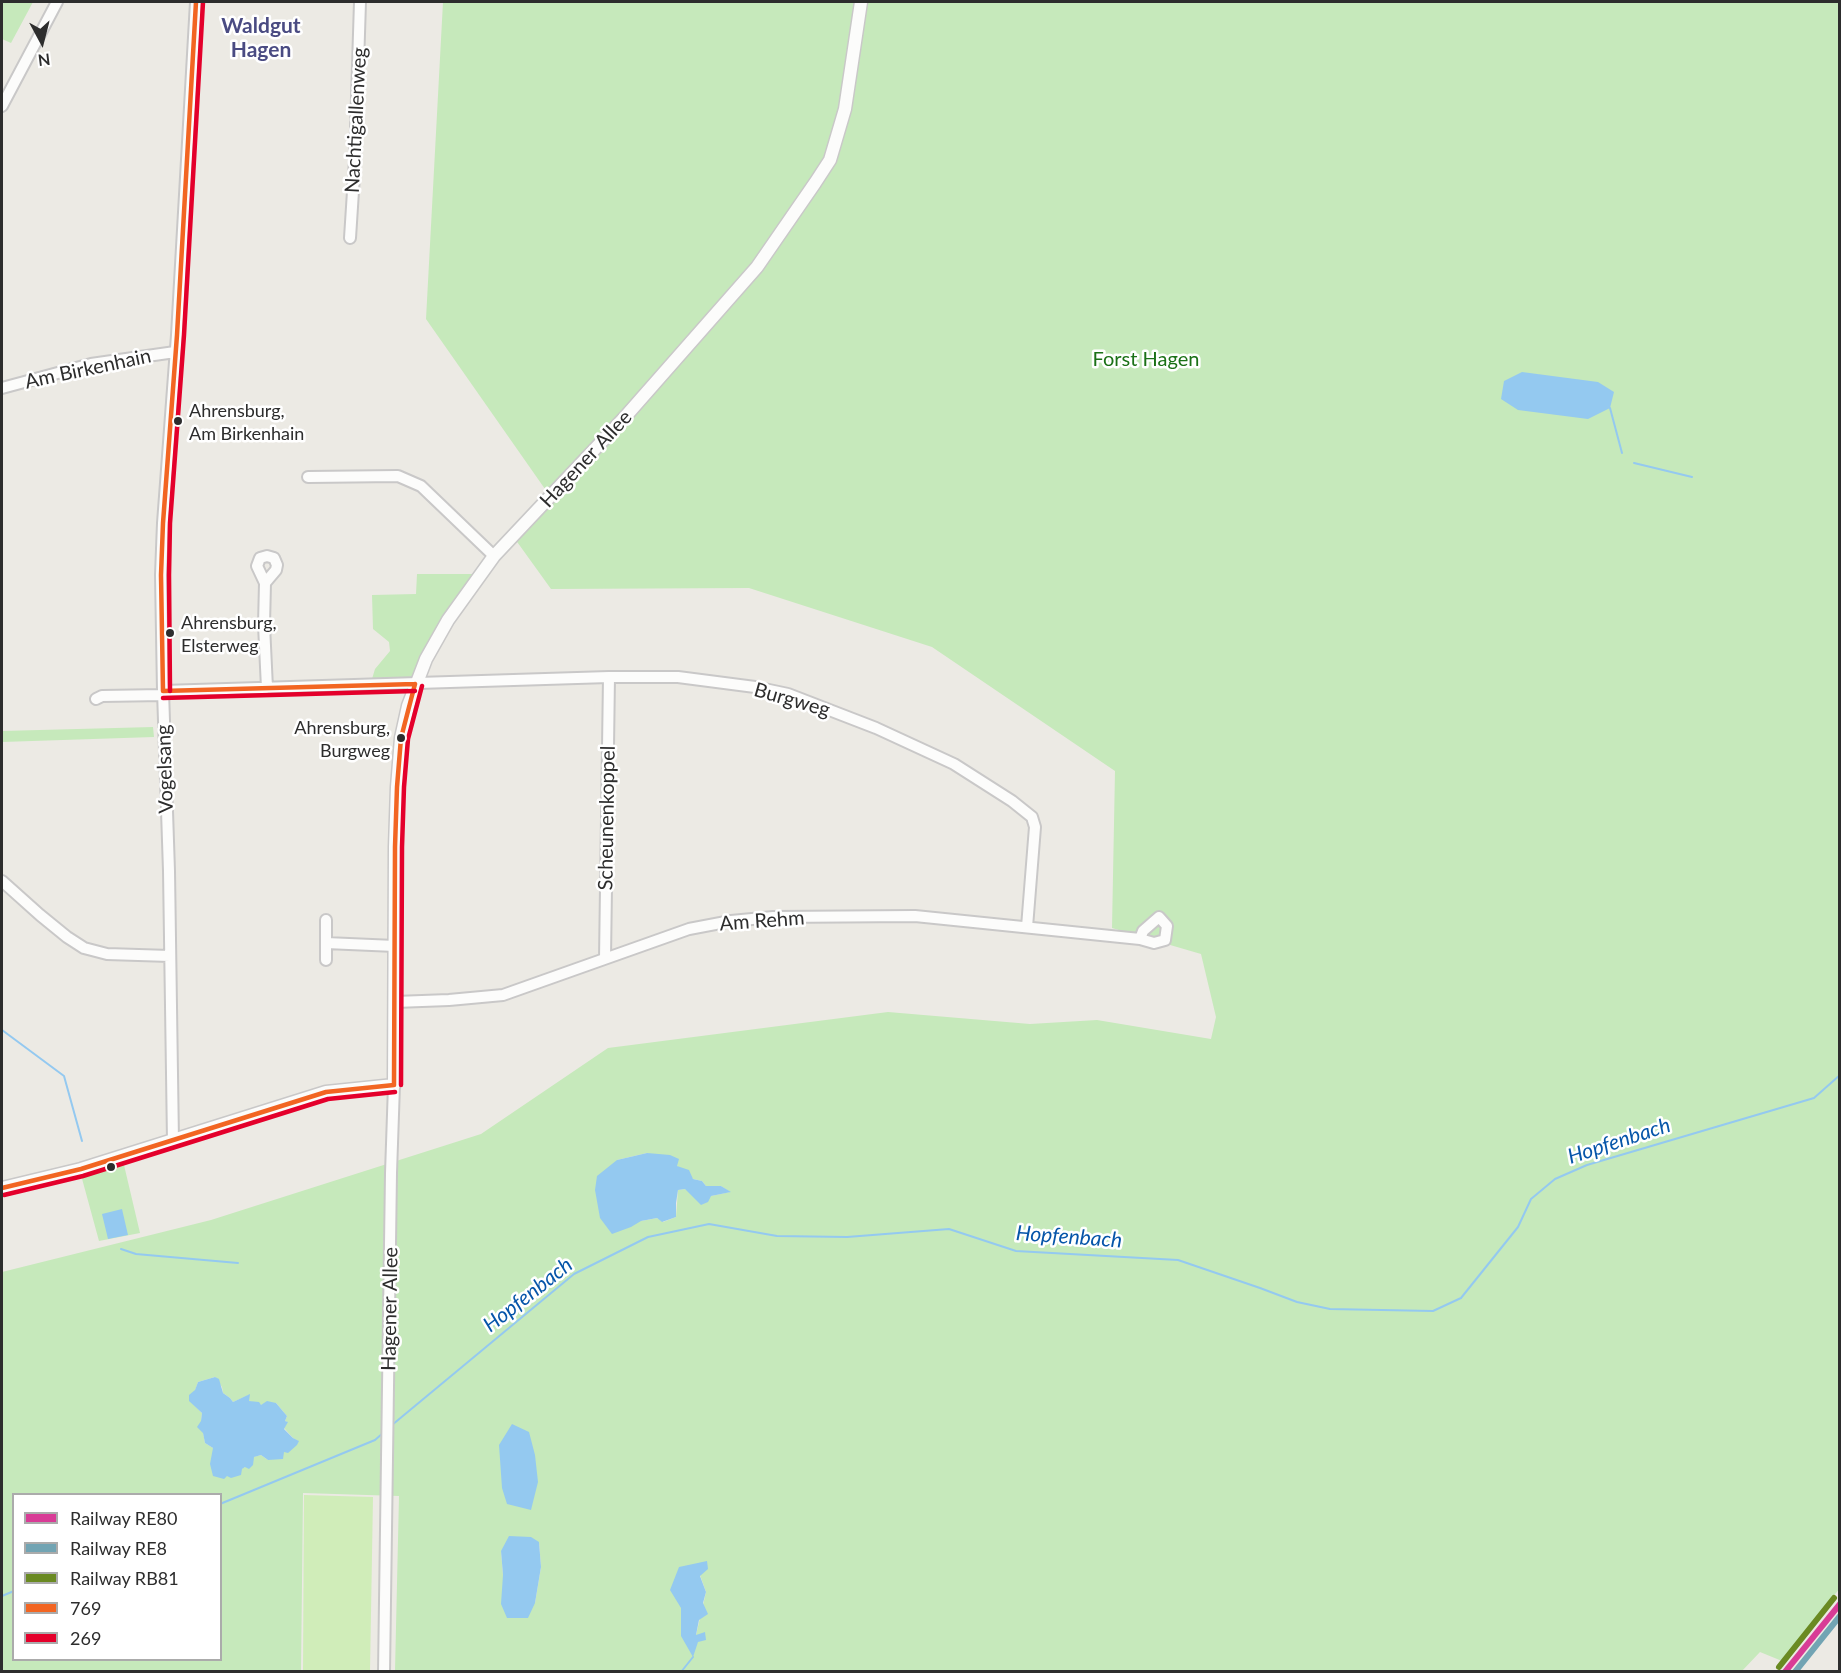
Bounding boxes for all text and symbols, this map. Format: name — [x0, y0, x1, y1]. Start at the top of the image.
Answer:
north arrow — [12, 12, 72, 72]
district label: Waldgut Hagen — [221, 13, 301, 63]
street label: Nachtigallenweg — [340, 47, 372, 193]
text: N — [37, 50, 52, 71]
street label: Am Birkenhain — [23, 344, 153, 394]
park label: Forst Hagen — [1093, 348, 1199, 372]
place label: Ahrensburg, Am Birkenhain — [189, 400, 304, 442]
street label: Hagener Allee — [535, 406, 637, 512]
marker: Ahrensburg, Am Birkenhain — [172, 415, 184, 427]
place label: Ahrensburg, Elsterweg — [181, 612, 277, 654]
marker: Ahrensburg, Elsterweg — [164, 627, 176, 639]
street label: Burgweg — [751, 678, 833, 722]
place label: Ahrensburg, Burgweg — [294, 717, 390, 760]
street label: Vogelsang — [151, 724, 179, 814]
marker: Ahrensburg, Burgweg — [395, 732, 407, 744]
street label: Scheunenkoppel — [594, 745, 620, 891]
street label: Am Rehm — [719, 906, 805, 936]
water label: Hopfenbach — [1564, 1113, 1674, 1169]
unlabelled marker — [105, 1161, 117, 1173]
water label: Hopfenbach — [1015, 1221, 1123, 1253]
street label: Hagener Allee — [377, 1247, 403, 1371]
water label: Hopfenbach — [478, 1252, 578, 1338]
legend — [12, 1493, 222, 1661]
text: Railway RE80 — [70, 1507, 177, 1529]
text: Railway RE8 — [70, 1537, 167, 1559]
text: Railway RB81 — [70, 1567, 179, 1589]
text: 769 — [70, 1597, 101, 1619]
text: 269 — [70, 1627, 101, 1649]

